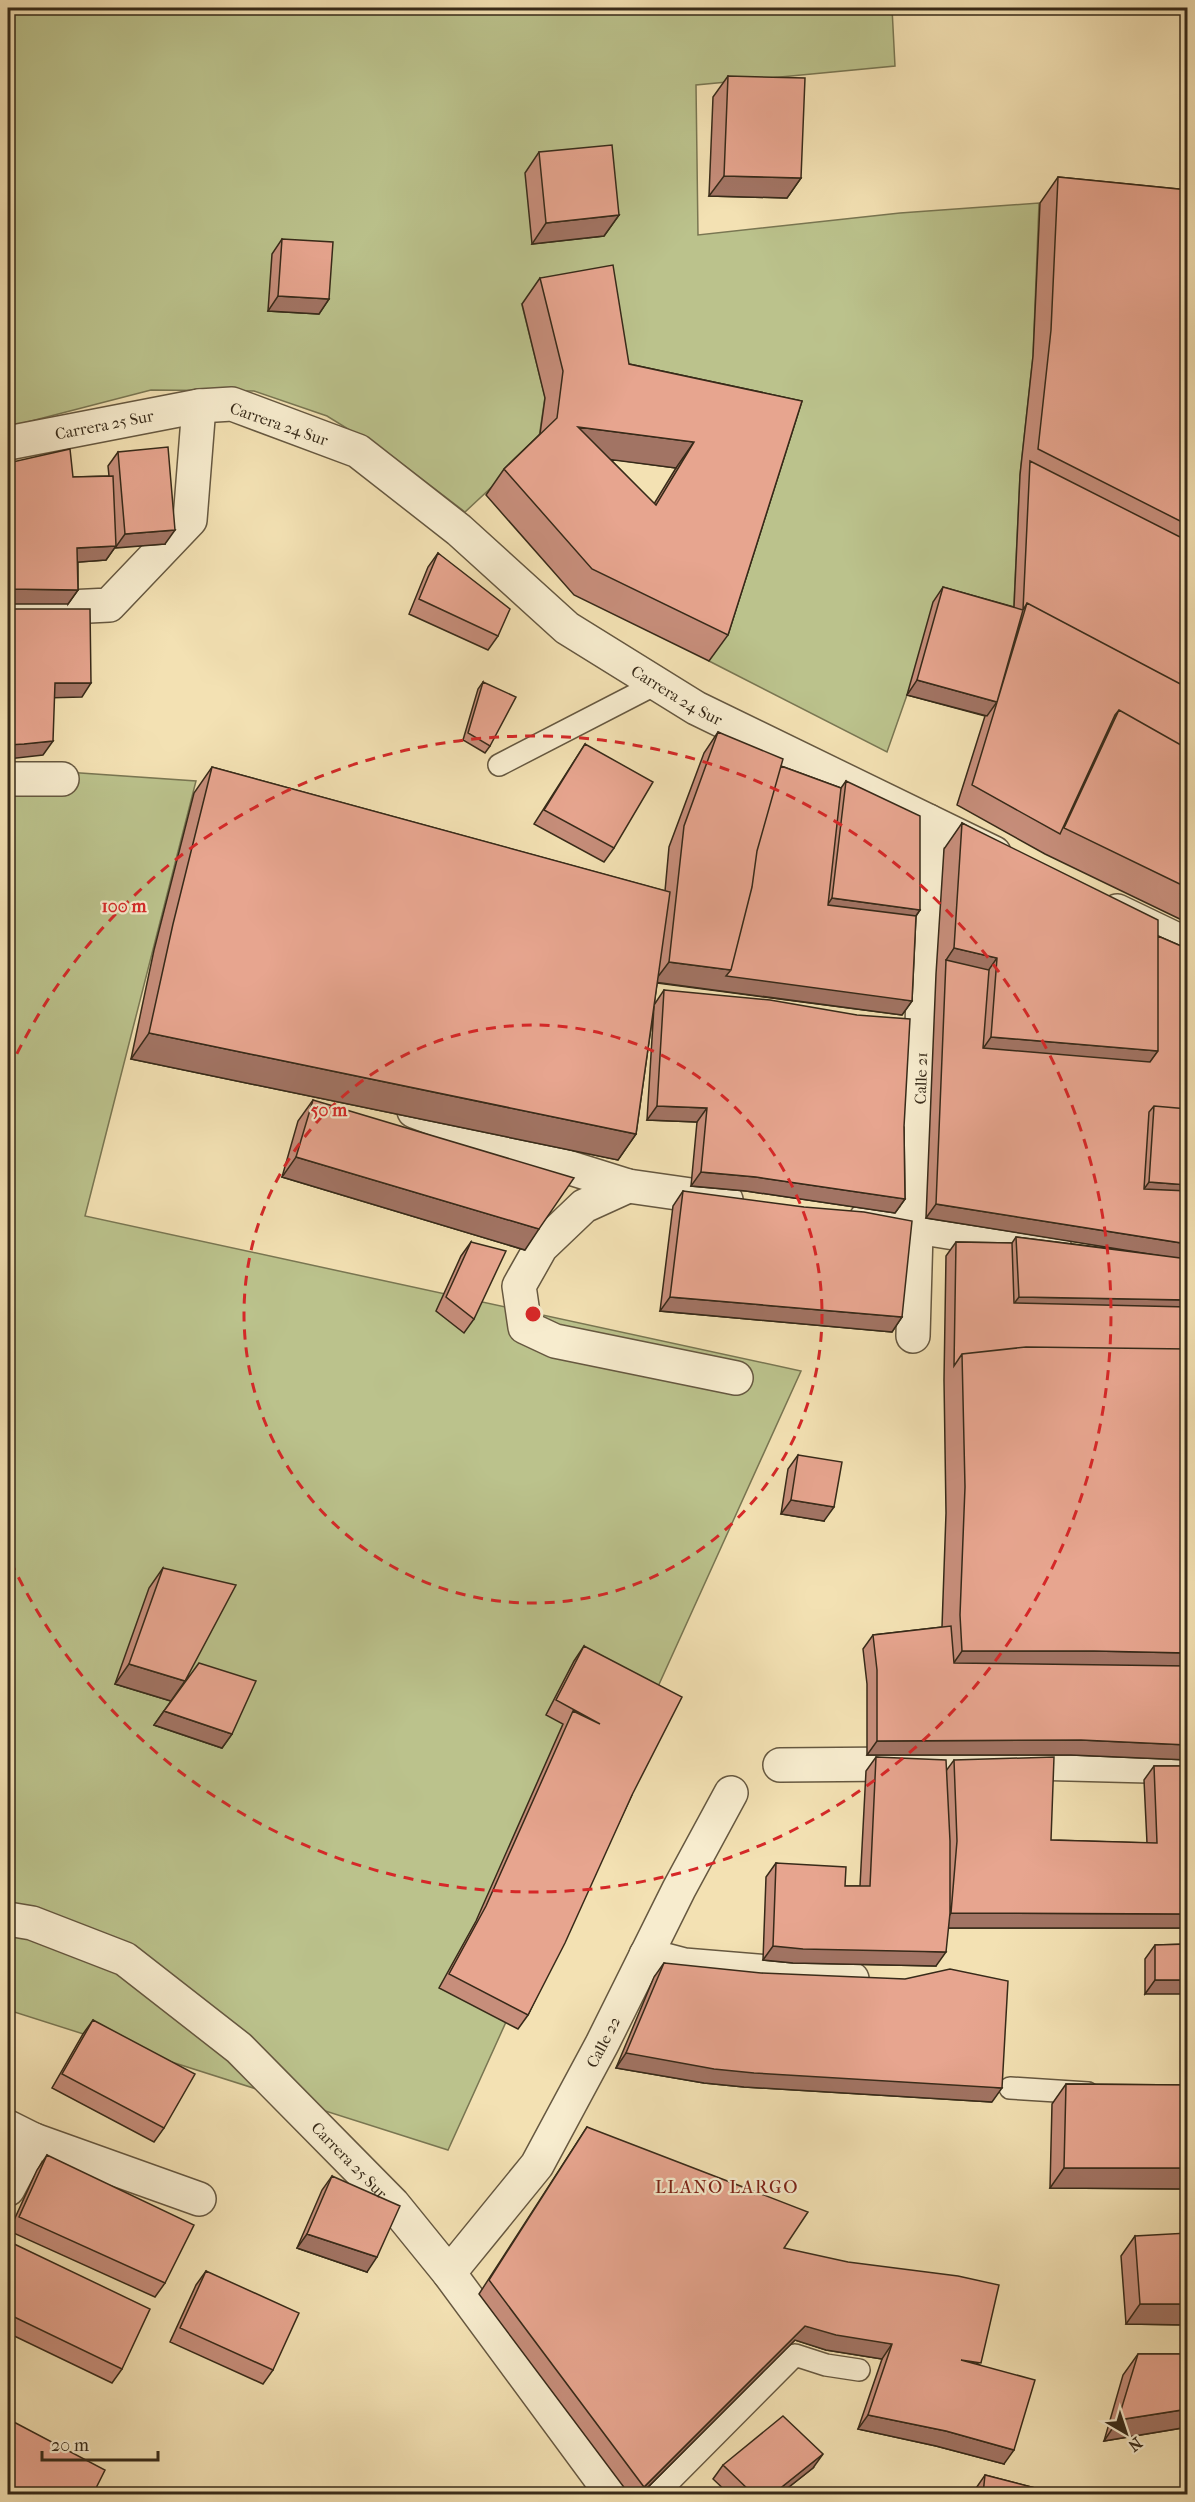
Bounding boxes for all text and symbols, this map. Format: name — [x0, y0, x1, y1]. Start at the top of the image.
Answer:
street label: Carrera 24 Sur — [227, 398, 331, 450]
street label: Carrera 25 Sur — [53, 405, 155, 443]
street label: Carrera 24 Sur — [628, 661, 726, 729]
text: 100 m — [101, 896, 148, 917]
street label: Calle 21 — [910, 1052, 931, 1104]
text: 50 m — [311, 1100, 348, 1121]
centre of rings — [523, 1304, 543, 1324]
street label: Calle 22 — [582, 2013, 624, 2071]
street label: Carrera 25 Sur — [308, 2118, 392, 2202]
district label: LLANO LARGO — [655, 2177, 799, 2198]
north arrow — [1096, 2403, 1156, 2463]
scale bar — [42, 2424, 158, 2462]
text: N — [1124, 2433, 1146, 2456]
text: 20 m — [51, 2435, 89, 2456]

